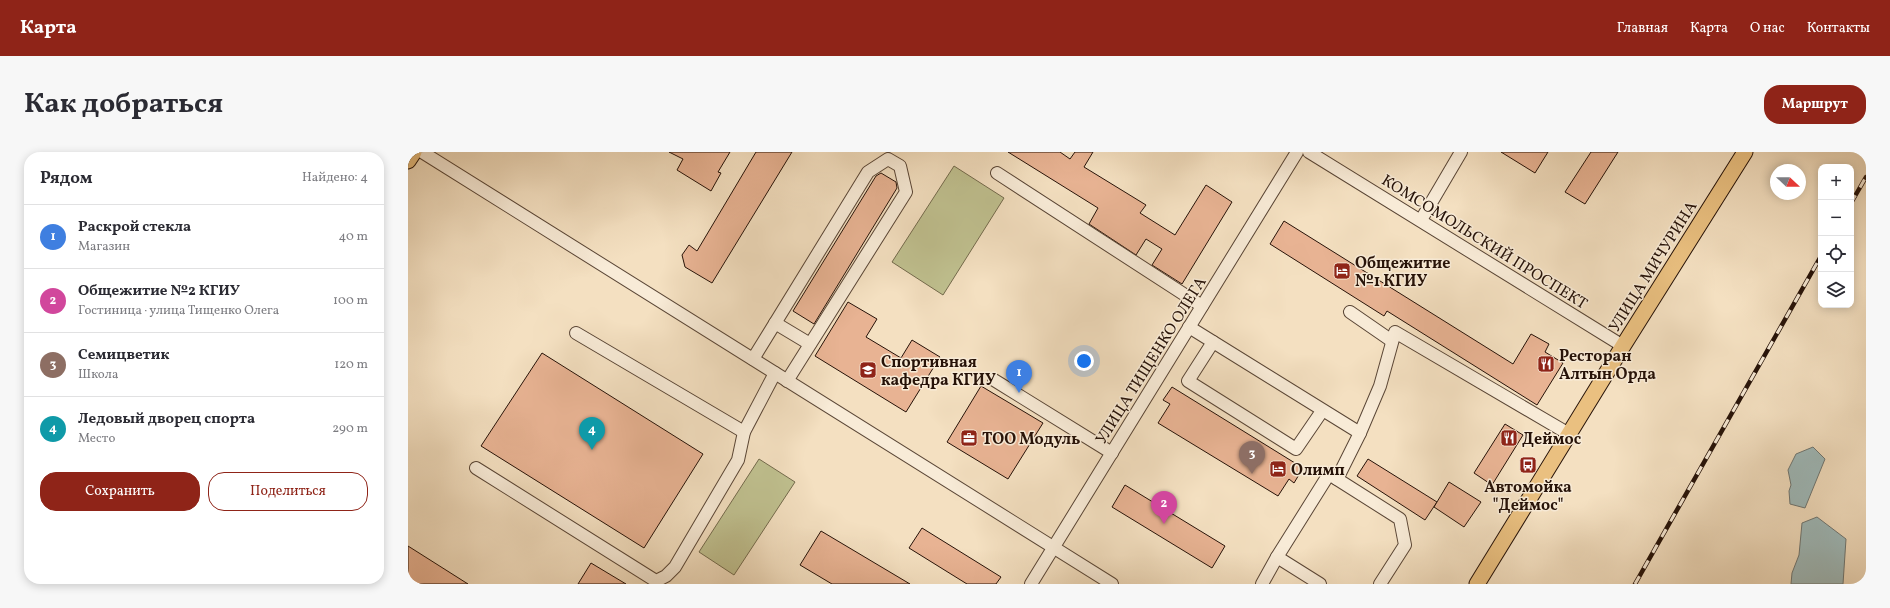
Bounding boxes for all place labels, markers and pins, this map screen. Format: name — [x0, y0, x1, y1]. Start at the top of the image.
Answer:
place label: Общежитие №1 КГИУ — [1355, 253, 1450, 293]
hotel icon: Общежитие №1 КГИУ — [1332, 261, 1352, 281]
place label: Ресторан Алтын Орда — [1559, 346, 1656, 386]
place label: Спортивная кафедра КГИУ — [881, 352, 996, 392]
restaurant icon: Ресторан Алтын Орда — [1536, 354, 1556, 374]
school or university icon: Спортивная кафедра КГИУ — [858, 360, 878, 380]
pin: 1 — [1006, 360, 1032, 393]
pin: 4 — [579, 417, 605, 450]
office icon: ТОО Модуль — [959, 428, 979, 448]
restaurant icon: Деймос — [1499, 428, 1519, 448]
place label: ТОО Модуль — [982, 429, 1080, 451]
place label: Деймос — [1522, 429, 1582, 451]
pin: 3 — [1239, 441, 1265, 474]
bus stop icon: Автомойка "Деймос" — [1518, 455, 1538, 475]
hotel icon: Олимп — [1268, 459, 1288, 479]
place label: Олимп — [1291, 460, 1345, 482]
place label: Автомойка "Деймос" — [1484, 477, 1572, 517]
pin: 2 — [1151, 491, 1177, 524]

